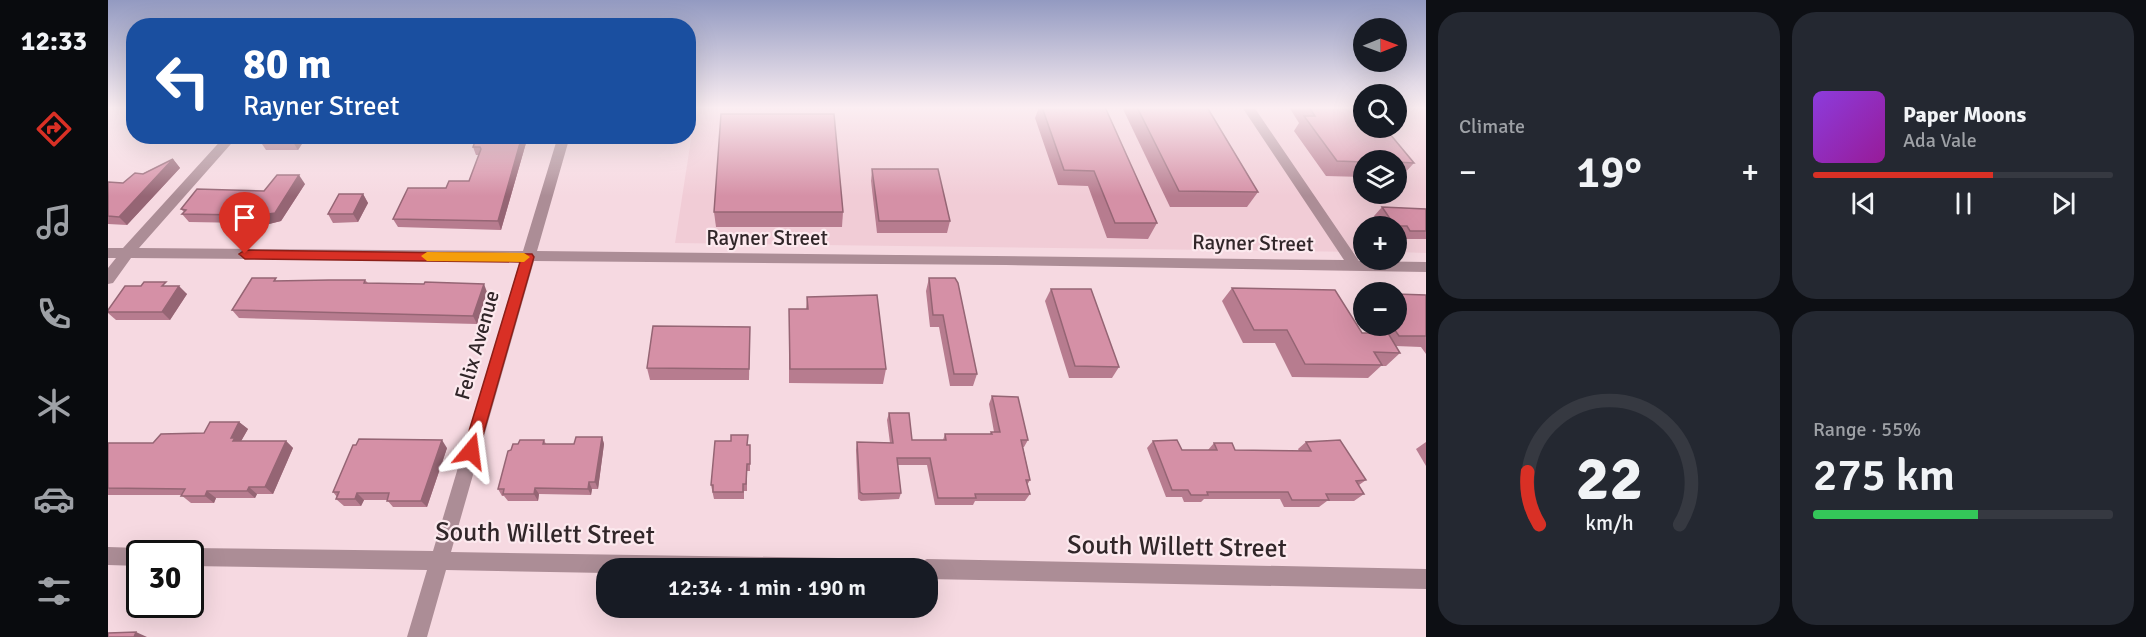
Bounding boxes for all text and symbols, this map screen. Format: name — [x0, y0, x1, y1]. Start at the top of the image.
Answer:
north arrow — [1353, 18, 1407, 72]
map controls — [1353, 18, 1407, 336]
text: 12:33 — [21, 25, 87, 58]
text: 80 m — [243, 39, 332, 90]
icon: left — [144, 42, 222, 120]
button: search — [1353, 84, 1407, 138]
text: Rayner Street — [243, 90, 399, 123]
text: Paper Moons — [1903, 101, 2026, 128]
icon: directions — [33, 108, 75, 150]
text: Climate — [1459, 114, 1525, 139]
text: Ada Vale — [1903, 128, 1977, 153]
text: 19° — [1576, 145, 1642, 200]
button: layers — [1353, 150, 1407, 204]
text: − — [1459, 152, 1477, 193]
text: + — [1741, 152, 1759, 193]
icon: previous — [1847, 187, 1880, 220]
icon: pause — [1947, 187, 1980, 220]
icon: next — [2047, 187, 2080, 220]
pin — [219, 192, 270, 254]
icon: music — [33, 201, 75, 243]
icon: arrive — [228, 201, 261, 234]
button: + — [1353, 216, 1407, 270]
street label: Rayner Street — [706, 225, 828, 251]
street label: Rayner Street — [1192, 229, 1314, 257]
button: − — [1353, 282, 1407, 336]
street label: Felix Avenue — [449, 287, 505, 403]
icon: phone — [33, 293, 75, 335]
icon: climate — [33, 385, 75, 427]
text: Range · 55% — [1813, 417, 1921, 442]
position arrow — [439, 419, 503, 483]
text: 22 — [1575, 440, 1643, 517]
text: 275 km — [1813, 448, 1955, 503]
icon: car — [33, 478, 75, 520]
text: km/h — [1585, 510, 1633, 536]
street label: South Willett Street — [435, 516, 655, 552]
street label: South Willett Street — [1067, 529, 1287, 565]
speed limit sign: 30 — [126, 540, 204, 618]
icon: filters — [33, 570, 75, 612]
text: 12:34 · 1 min · 190 m — [668, 574, 866, 601]

